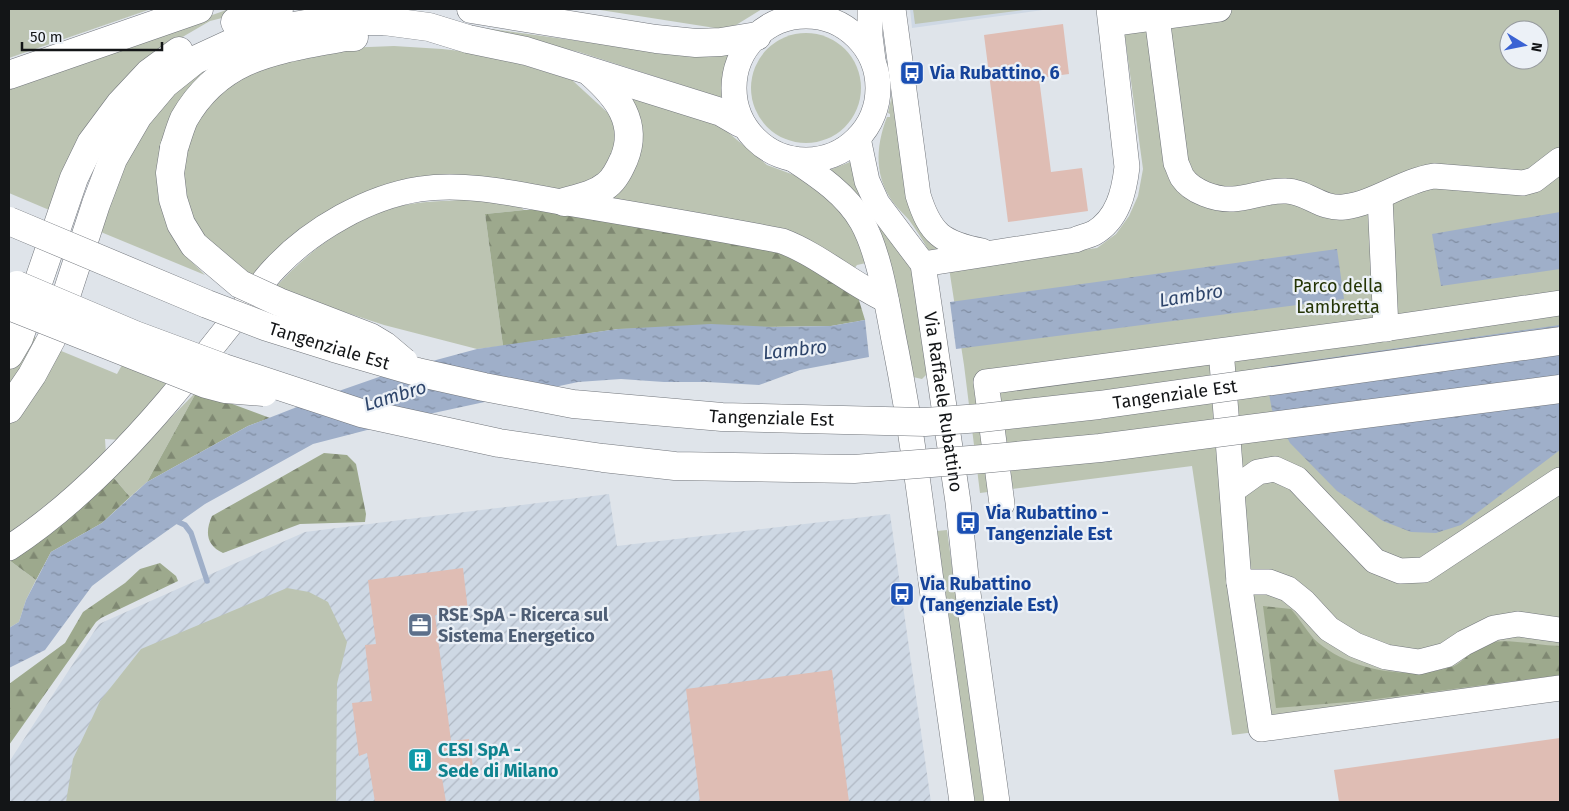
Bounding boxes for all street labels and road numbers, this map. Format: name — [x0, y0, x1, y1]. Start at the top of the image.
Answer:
street label: Via Raffaele Rubattino — [919, 310, 967, 494]
street label: Tangenziale Est — [266, 317, 393, 375]
street label: Tangenziale Est — [1112, 375, 1239, 414]
street label: Tangenziale Est — [708, 405, 835, 431]

